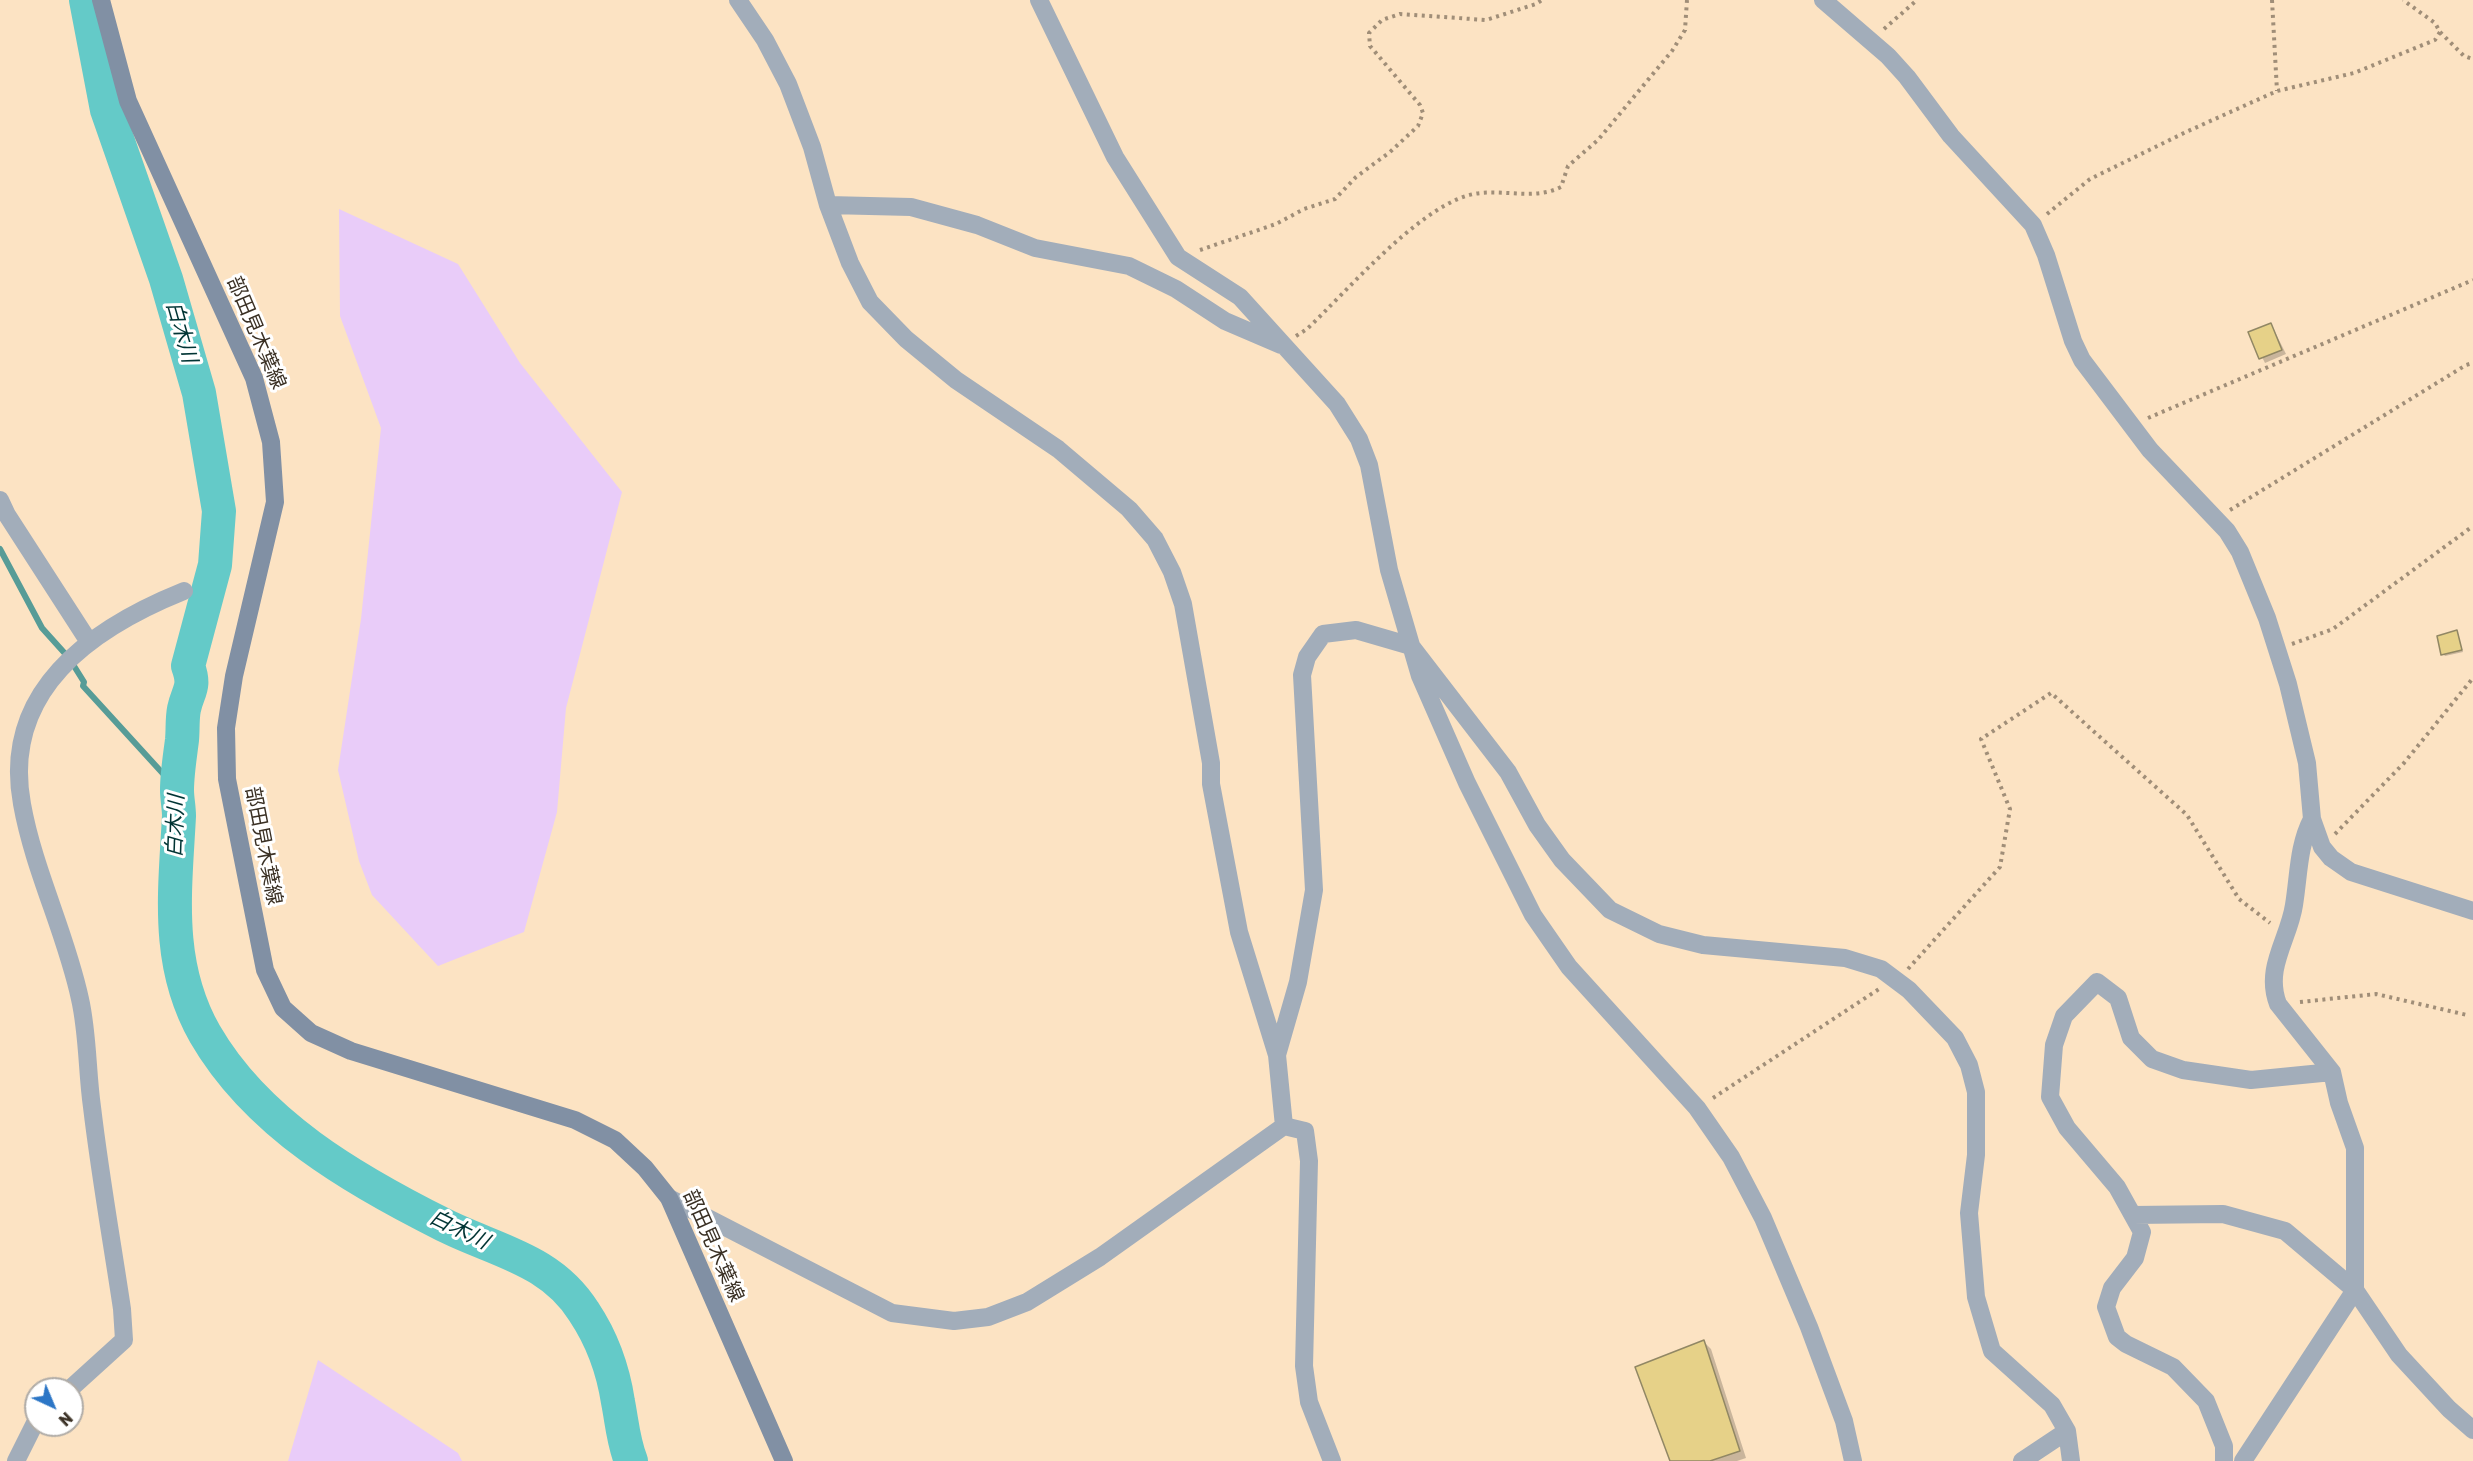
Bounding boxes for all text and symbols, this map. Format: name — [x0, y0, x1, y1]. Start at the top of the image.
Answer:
street label: 部田見木葉線 — [222, 273, 290, 393]
water label: 白木川 — [160, 298, 202, 366]
street label: 部田見木葉線 — [240, 785, 286, 907]
water label: 白木川 — [162, 794, 190, 858]
street label: 部田見木葉線 — [678, 1186, 748, 1306]
water label: 白木川 — [425, 1205, 493, 1255]
north arrow — [24, 1377, 84, 1437]
text: N — [55, 1408, 76, 1430]

